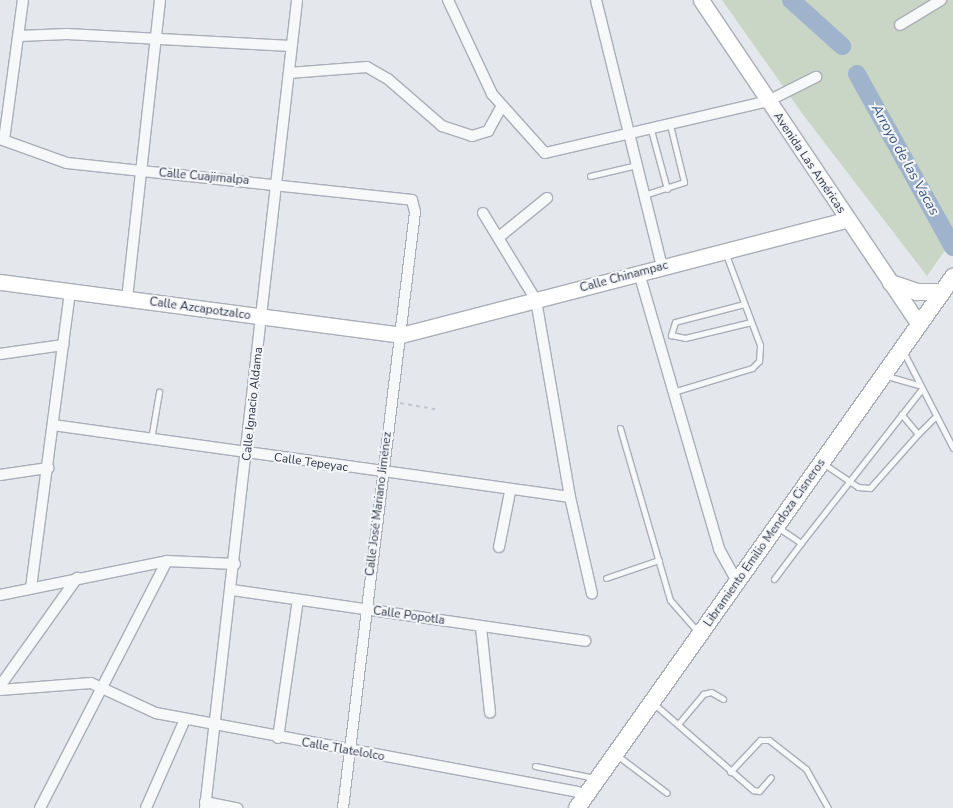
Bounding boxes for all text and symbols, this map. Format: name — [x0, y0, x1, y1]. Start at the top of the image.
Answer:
water label: Arroyo de las Vacas — [868, 102, 942, 218]
street label: Avenida Las Américas — [770, 110, 848, 216]
street label: Calle Cuajimalpa — [158, 166, 250, 188]
street label: Calle Chinampac — [578, 258, 670, 296]
street label: Calle Azcapotzalco — [148, 295, 252, 323]
street label: Calle Ignacio Aldama — [240, 346, 266, 462]
street label: Calle José Mariano Jiménez — [363, 431, 395, 577]
street label: Calle Tepeyac — [273, 451, 349, 475]
street label: Libramiento Emilio Mendoza Cisneros — [701, 456, 829, 630]
street label: Calle Popotla — [372, 604, 446, 628]
street label: Calle Tlatelolco — [300, 736, 386, 764]

